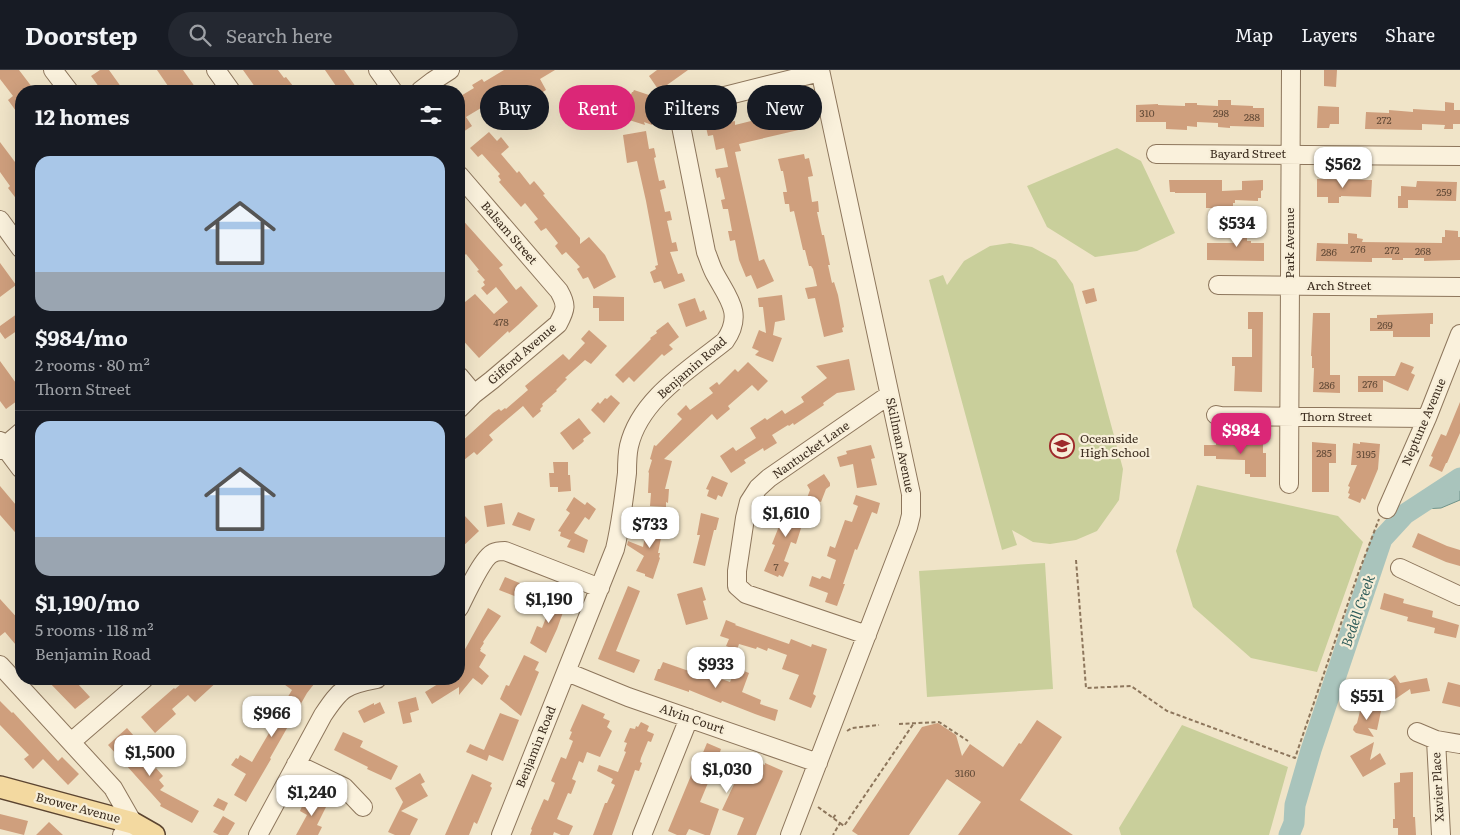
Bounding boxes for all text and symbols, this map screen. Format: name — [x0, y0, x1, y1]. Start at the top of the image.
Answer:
search box — [168, 12, 518, 57]
text: Doorstep — [25, 17, 138, 52]
icon: search — [186, 21, 214, 49]
text: Search here — [226, 21, 332, 49]
text: Map — [1235, 21, 1273, 48]
text: Layers — [1301, 21, 1357, 48]
text: Share — [1385, 21, 1435, 48]
chip: Buy — [480, 85, 549, 130]
chip: Rent — [559, 85, 635, 130]
chip: Filters — [645, 85, 737, 130]
chip: New — [747, 85, 822, 130]
text: 12 homes — [35, 100, 129, 131]
icon: filters — [417, 101, 445, 129]
house number: 310 — [1139, 105, 1155, 120]
house number: 298 — [1213, 105, 1229, 120]
house number: 288 — [1244, 109, 1261, 124]
house number: 272 — [1376, 112, 1392, 127]
street label: Bayard Street — [1210, 144, 1286, 162]
pin: $562 — [1313, 146, 1373, 189]
text: $562 — [1325, 151, 1361, 175]
house number: 259 — [1436, 184, 1452, 199]
icon: home — [195, 188, 285, 278]
street label: Balsam Street — [477, 197, 542, 268]
pin: $534 — [1207, 206, 1267, 248]
street label: Park Avenue — [1280, 208, 1298, 278]
text: $534 — [1219, 210, 1255, 234]
house number: 276 — [1350, 241, 1366, 256]
house number: 272 — [1384, 242, 1400, 257]
house number: 268 — [1415, 243, 1431, 258]
house number: 286 — [1321, 244, 1338, 259]
street label: Arch Street — [1307, 276, 1372, 294]
house number: 478 — [493, 314, 509, 329]
house number: 269 — [1377, 317, 1393, 332]
street label: Gifford Avenue — [483, 318, 560, 388]
text: $984/mo — [35, 321, 128, 352]
street label: Benjamin Road — [653, 332, 730, 402]
text: 2 rooms · 80 m² — [35, 352, 150, 376]
street label: Neptune Avenue — [1396, 375, 1450, 468]
text: Thorn Street — [35, 376, 131, 400]
house number: 276 — [1362, 376, 1378, 391]
house number: 286 — [1319, 377, 1336, 392]
street label: Skillman Avenue — [882, 396, 920, 494]
street label: Thorn Street — [1300, 407, 1372, 425]
pin: $984 — [1211, 412, 1271, 455]
street label: Nantucket Lane — [768, 416, 853, 482]
text: $984 — [1222, 417, 1260, 441]
place label: Oceanside High School — [1080, 429, 1150, 461]
school or university icon: Oceanside High School — [1049, 433, 1075, 459]
house number: 285 — [1316, 445, 1332, 460]
house number: 3195 — [1356, 446, 1376, 461]
icon: home — [195, 454, 285, 544]
pin: $1,610 — [745, 496, 827, 538]
text: $1,610 — [762, 500, 810, 524]
pin: $733 — [620, 506, 680, 549]
text: $733 — [632, 511, 668, 535]
house number: 7 — [773, 559, 779, 574]
water label: Bedell Creek — [1335, 572, 1379, 649]
pin: $1,190 — [508, 582, 590, 624]
text: $1,190/mo — [35, 586, 140, 617]
text: $1,190 — [525, 586, 573, 610]
text: 5 rooms · 118 m² — [35, 617, 154, 641]
text: Benjamin Road — [35, 641, 151, 665]
pin: $933 — [686, 646, 746, 689]
text: $933 — [698, 651, 734, 675]
pin: $551 — [1337, 678, 1397, 721]
text: $551 — [1350, 683, 1384, 707]
pin: $966 — [242, 696, 302, 738]
street label: Alvin Court — [658, 699, 727, 738]
text: $966 — [253, 700, 291, 724]
street label: Benjamin Road — [510, 702, 560, 790]
pin: $1,500 — [109, 734, 191, 777]
text: $1,500 — [125, 739, 175, 763]
pin: $1,030 — [686, 752, 768, 794]
street label: Xavier Place — [1426, 752, 1448, 822]
text: $1,030 — [702, 756, 752, 780]
house number: 3160 — [955, 765, 976, 780]
pin: $1,240 — [271, 774, 353, 817]
text: $1,240 — [287, 779, 337, 803]
street label: Brower Avenue — [34, 787, 123, 827]

